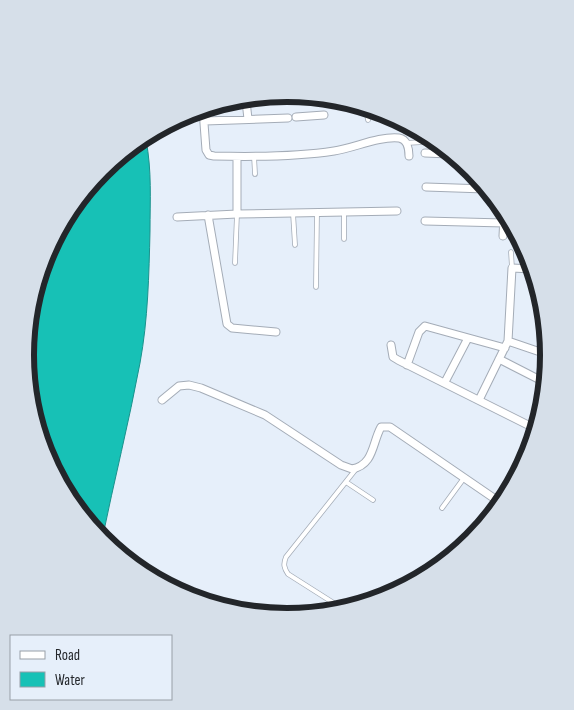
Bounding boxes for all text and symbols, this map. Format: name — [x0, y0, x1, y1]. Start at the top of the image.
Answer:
legend — [10, 635, 172, 700]
text: Road — [55, 646, 80, 665]
text: Water — [55, 671, 86, 690]

